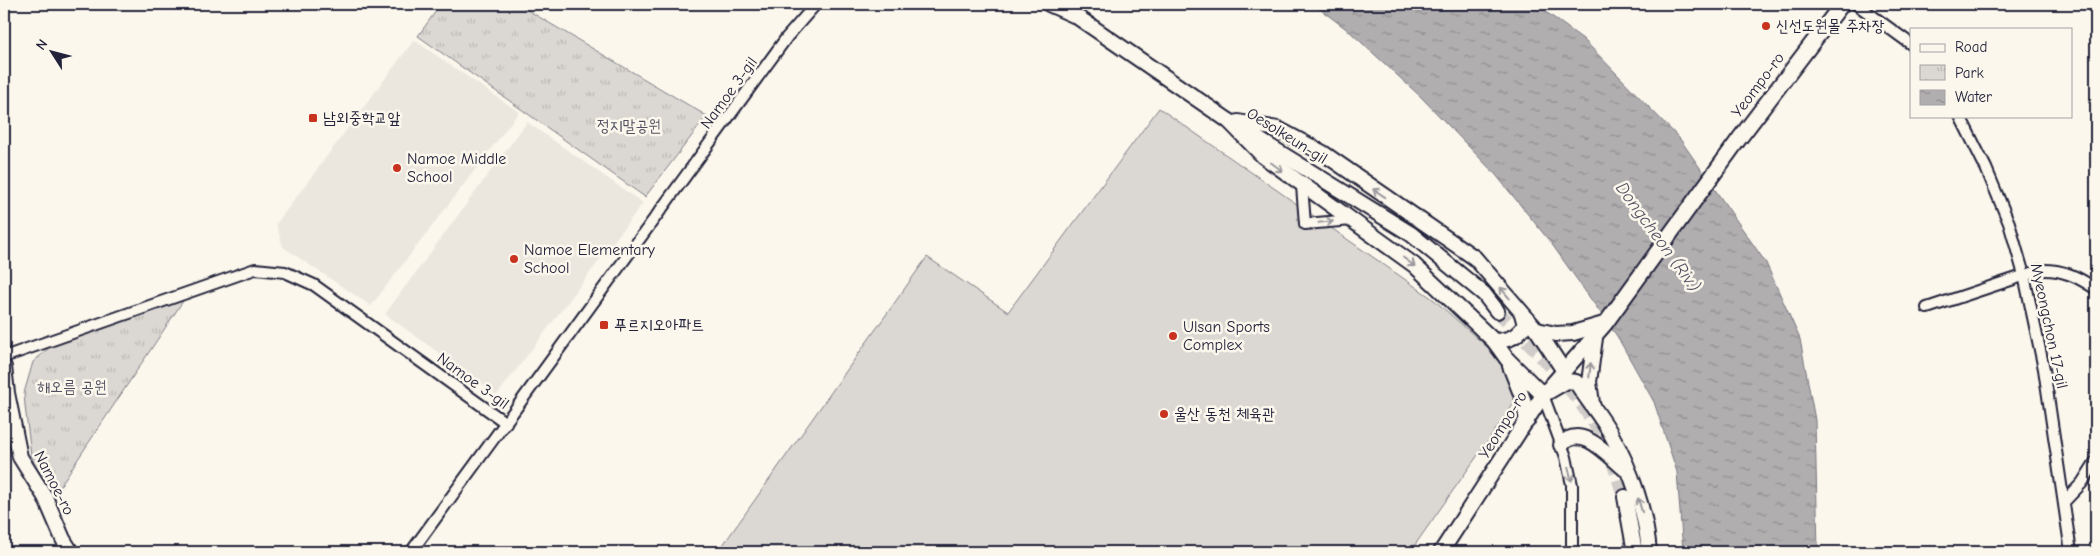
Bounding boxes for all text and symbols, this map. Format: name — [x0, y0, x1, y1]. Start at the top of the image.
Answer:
place label: 신선도원몰 주차장 — [1776, 17, 1884, 35]
marker: 신선도원몰 주차장 — [1760, 20, 1772, 32]
north arrow — [28, 28, 78, 78]
legend — [1910, 28, 2072, 118]
text: N — [32, 36, 51, 53]
text: Road — [1955, 38, 1987, 56]
street label: Yeompo-ro — [1728, 49, 1788, 121]
street label: Namoe 3-gil — [697, 54, 761, 132]
text: Park — [1955, 64, 1984, 82]
text: Water — [1955, 88, 1992, 106]
street label: Oesolkeun-gil — [1243, 104, 1331, 168]
place label: 남외중학교앞 — [323, 109, 400, 127]
marker: 남외중학교앞 — [307, 112, 319, 124]
park label: 정지말공원 — [597, 117, 661, 135]
place label: Namoe Middle School — [407, 150, 506, 186]
marker: Namoe Middle School — [391, 162, 403, 174]
one-way arrow — [1270, 162, 1284, 172]
water label: Dongcheon (Riv.) — [1611, 178, 1705, 296]
one-way arrow — [1372, 187, 1386, 197]
one-way arrow — [1318, 217, 1334, 227]
place label: Namoe Elementary School — [524, 241, 656, 277]
marker: Namoe Elementary School — [508, 253, 520, 265]
one-way arrow — [1402, 256, 1415, 267]
street label: Myeongchon 17-gil — [2027, 262, 2071, 390]
one-way arrow — [1499, 287, 1510, 300]
place label: 푸르지오아파트 — [614, 316, 704, 334]
place label: Ulsan Sports Complex — [1183, 318, 1270, 354]
marker: 푸르지오아파트 — [598, 319, 610, 331]
marker: Ulsan Sports Complex — [1167, 330, 1179, 342]
street label: Namoe 3-gil — [434, 349, 512, 413]
one-way arrow — [1585, 362, 1595, 378]
park label: 해오름 공원 — [37, 378, 107, 396]
street label: Yeompo-ro — [1475, 388, 1531, 462]
place label: 울산 동천 체육관 — [1174, 405, 1275, 423]
marker: 울산 동천 체육관 — [1158, 408, 1170, 420]
street label: Namoe-ro — [30, 448, 78, 518]
one-way arrow — [1566, 466, 1575, 482]
one-way arrow — [1634, 497, 1644, 513]

